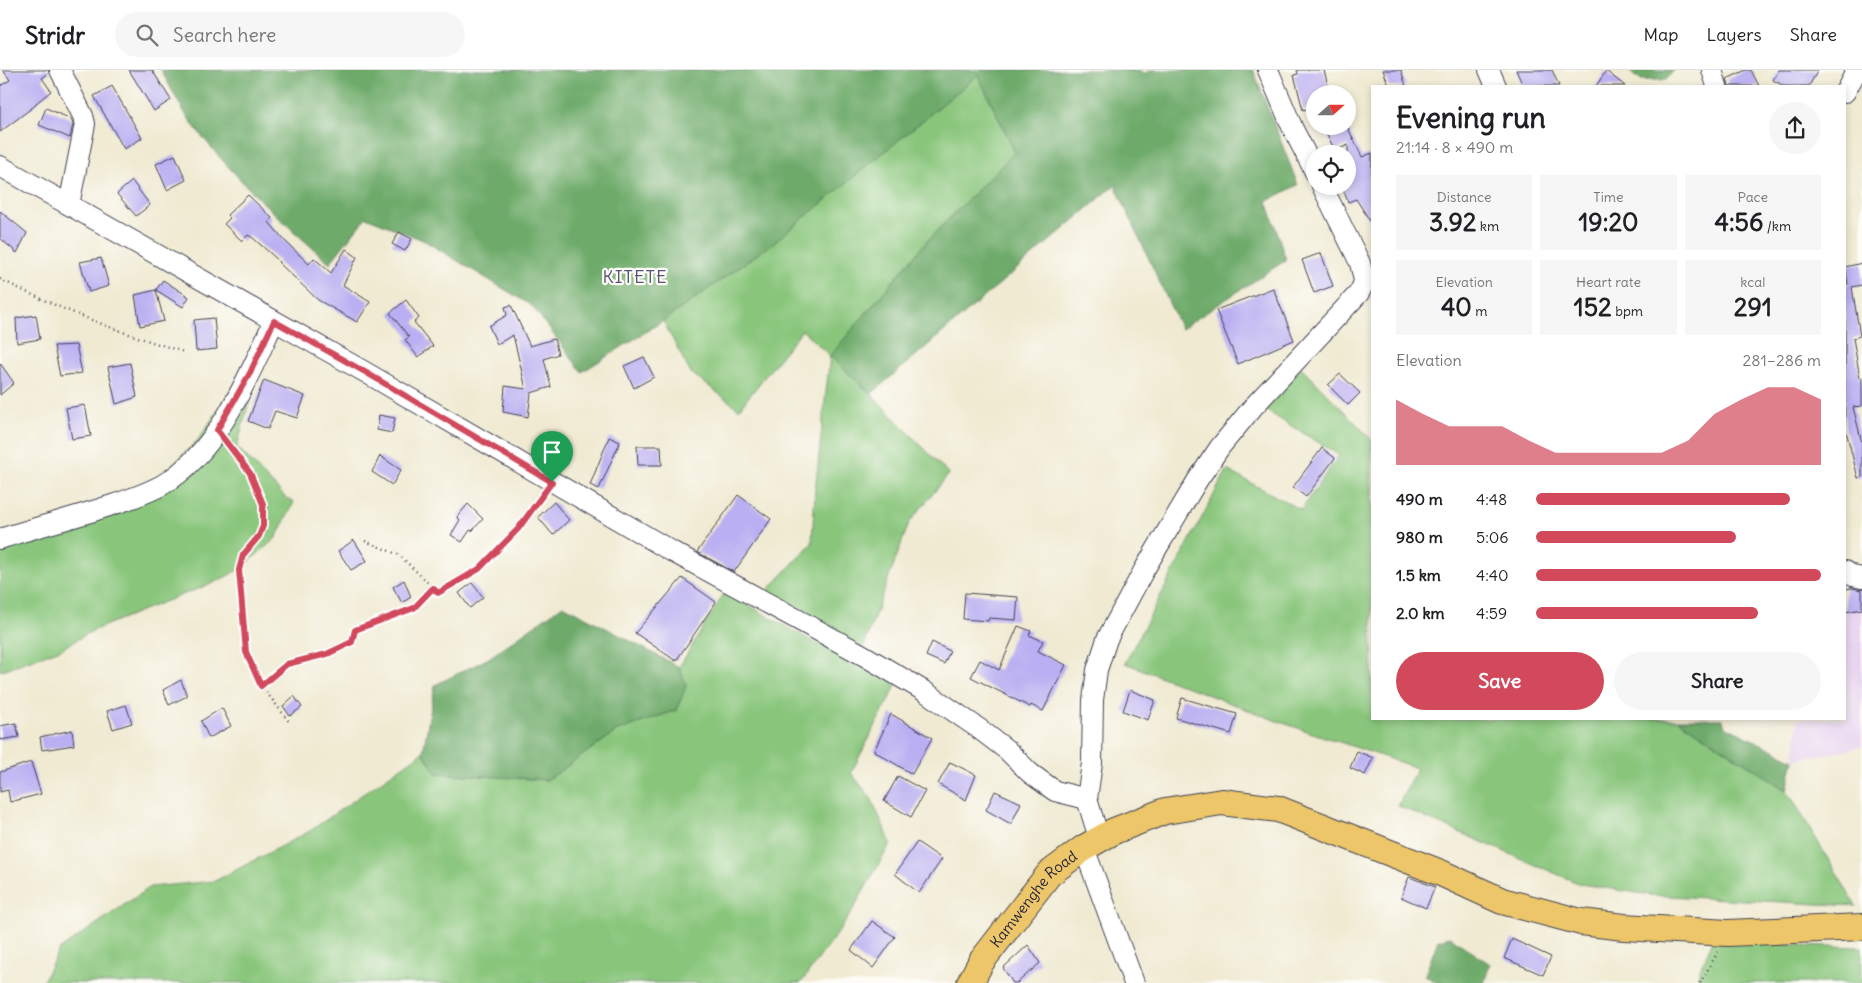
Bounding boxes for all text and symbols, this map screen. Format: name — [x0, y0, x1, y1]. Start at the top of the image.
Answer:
search box — [115, 12, 465, 57]
text: Stridr — [25, 20, 85, 50]
icon: search — [133, 21, 161, 49]
text: Search here — [173, 23, 276, 47]
text: Map — [1643, 23, 1678, 46]
text: Layers — [1706, 23, 1762, 46]
text: Share — [1790, 23, 1837, 46]
north arrow — [1306, 85, 1356, 135]
map controls — [1306, 85, 1356, 195]
text: Evening run — [1396, 100, 1546, 136]
button: share — [1769, 102, 1821, 154]
text: 21:14 · 8 × 490 m — [1396, 137, 1513, 157]
button: locate — [1306, 145, 1356, 195]
text: Distance — [1437, 188, 1492, 206]
text: Time — [1593, 188, 1624, 206]
text: Pace — [1738, 188, 1768, 206]
text: 3.92 — [1429, 206, 1477, 238]
text: 19:20 — [1578, 206, 1639, 238]
text: 4:56 — [1714, 206, 1763, 238]
text: km — [1477, 217, 1499, 235]
text: /km — [1763, 217, 1791, 235]
district label: KITETE — [603, 265, 667, 288]
text: Elevation — [1435, 273, 1493, 291]
text: Heart rate — [1576, 273, 1641, 291]
text: kcal — [1740, 273, 1765, 291]
text: 40 — [1441, 291, 1472, 323]
text: 152 — [1574, 291, 1612, 323]
text: 291 — [1734, 291, 1772, 323]
text: m — [1472, 302, 1487, 320]
text: bpm — [1612, 302, 1643, 320]
text: Elevation — [1396, 350, 1462, 370]
text: 281–286 m — [1743, 350, 1821, 370]
pin — [531, 431, 573, 482]
icon: arrive — [538, 438, 566, 466]
text: 490 m — [1396, 489, 1443, 509]
text: 4:48 — [1476, 489, 1507, 509]
text: 980 m — [1396, 527, 1443, 547]
text: 5:06 — [1476, 527, 1509, 547]
text: 1.5 km — [1396, 565, 1441, 585]
text: 4:40 — [1476, 565, 1509, 585]
text: 2.0 km — [1396, 603, 1445, 623]
text: 4:59 — [1476, 603, 1507, 623]
button: Save — [1396, 652, 1604, 710]
button: Share — [1614, 652, 1821, 710]
street label: Kamwenghe Road — [986, 846, 1081, 951]

